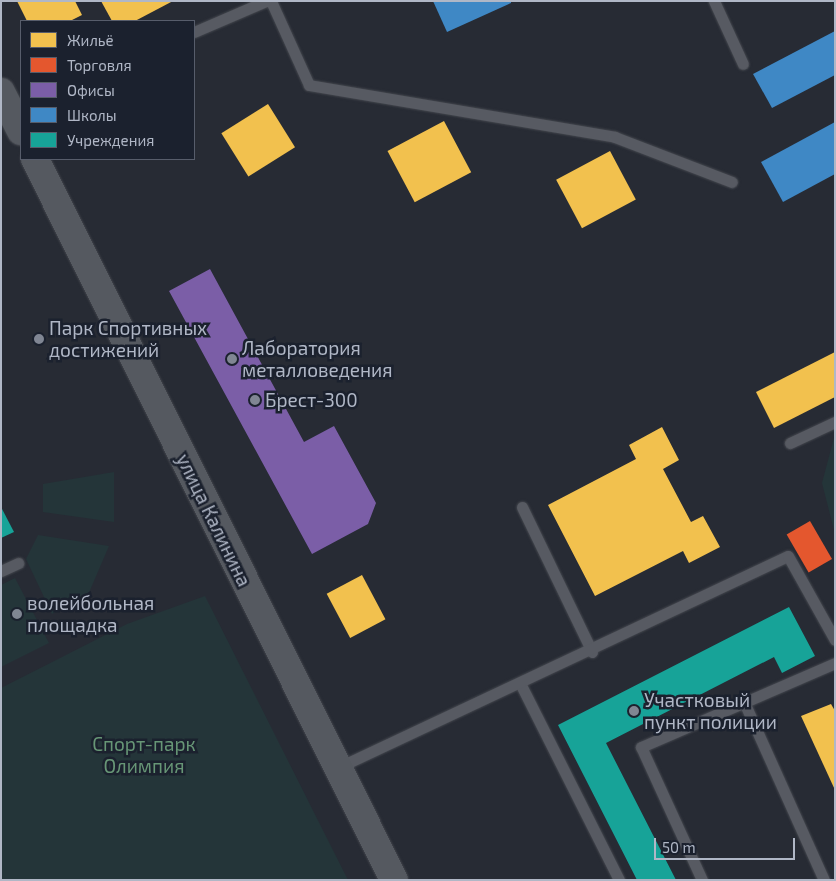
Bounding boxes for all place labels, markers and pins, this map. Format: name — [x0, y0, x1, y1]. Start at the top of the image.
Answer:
place label: Парк Спортивных достижений — [49, 317, 207, 361]
marker: Парк Спортивных достижений — [33, 333, 45, 345]
place label: Лаборатория металловедения — [242, 337, 393, 381]
marker: Лаборатория металловедения — [226, 353, 238, 365]
place label: Брест-300 — [265, 389, 358, 411]
marker: Брест-300 — [249, 394, 261, 406]
place label: волейбольная площадка — [27, 592, 154, 636]
marker: волейбольная площадка — [11, 608, 23, 620]
place label: Участковый пункт полиции — [644, 689, 777, 733]
marker: Участковый пункт полиции — [628, 705, 640, 717]

